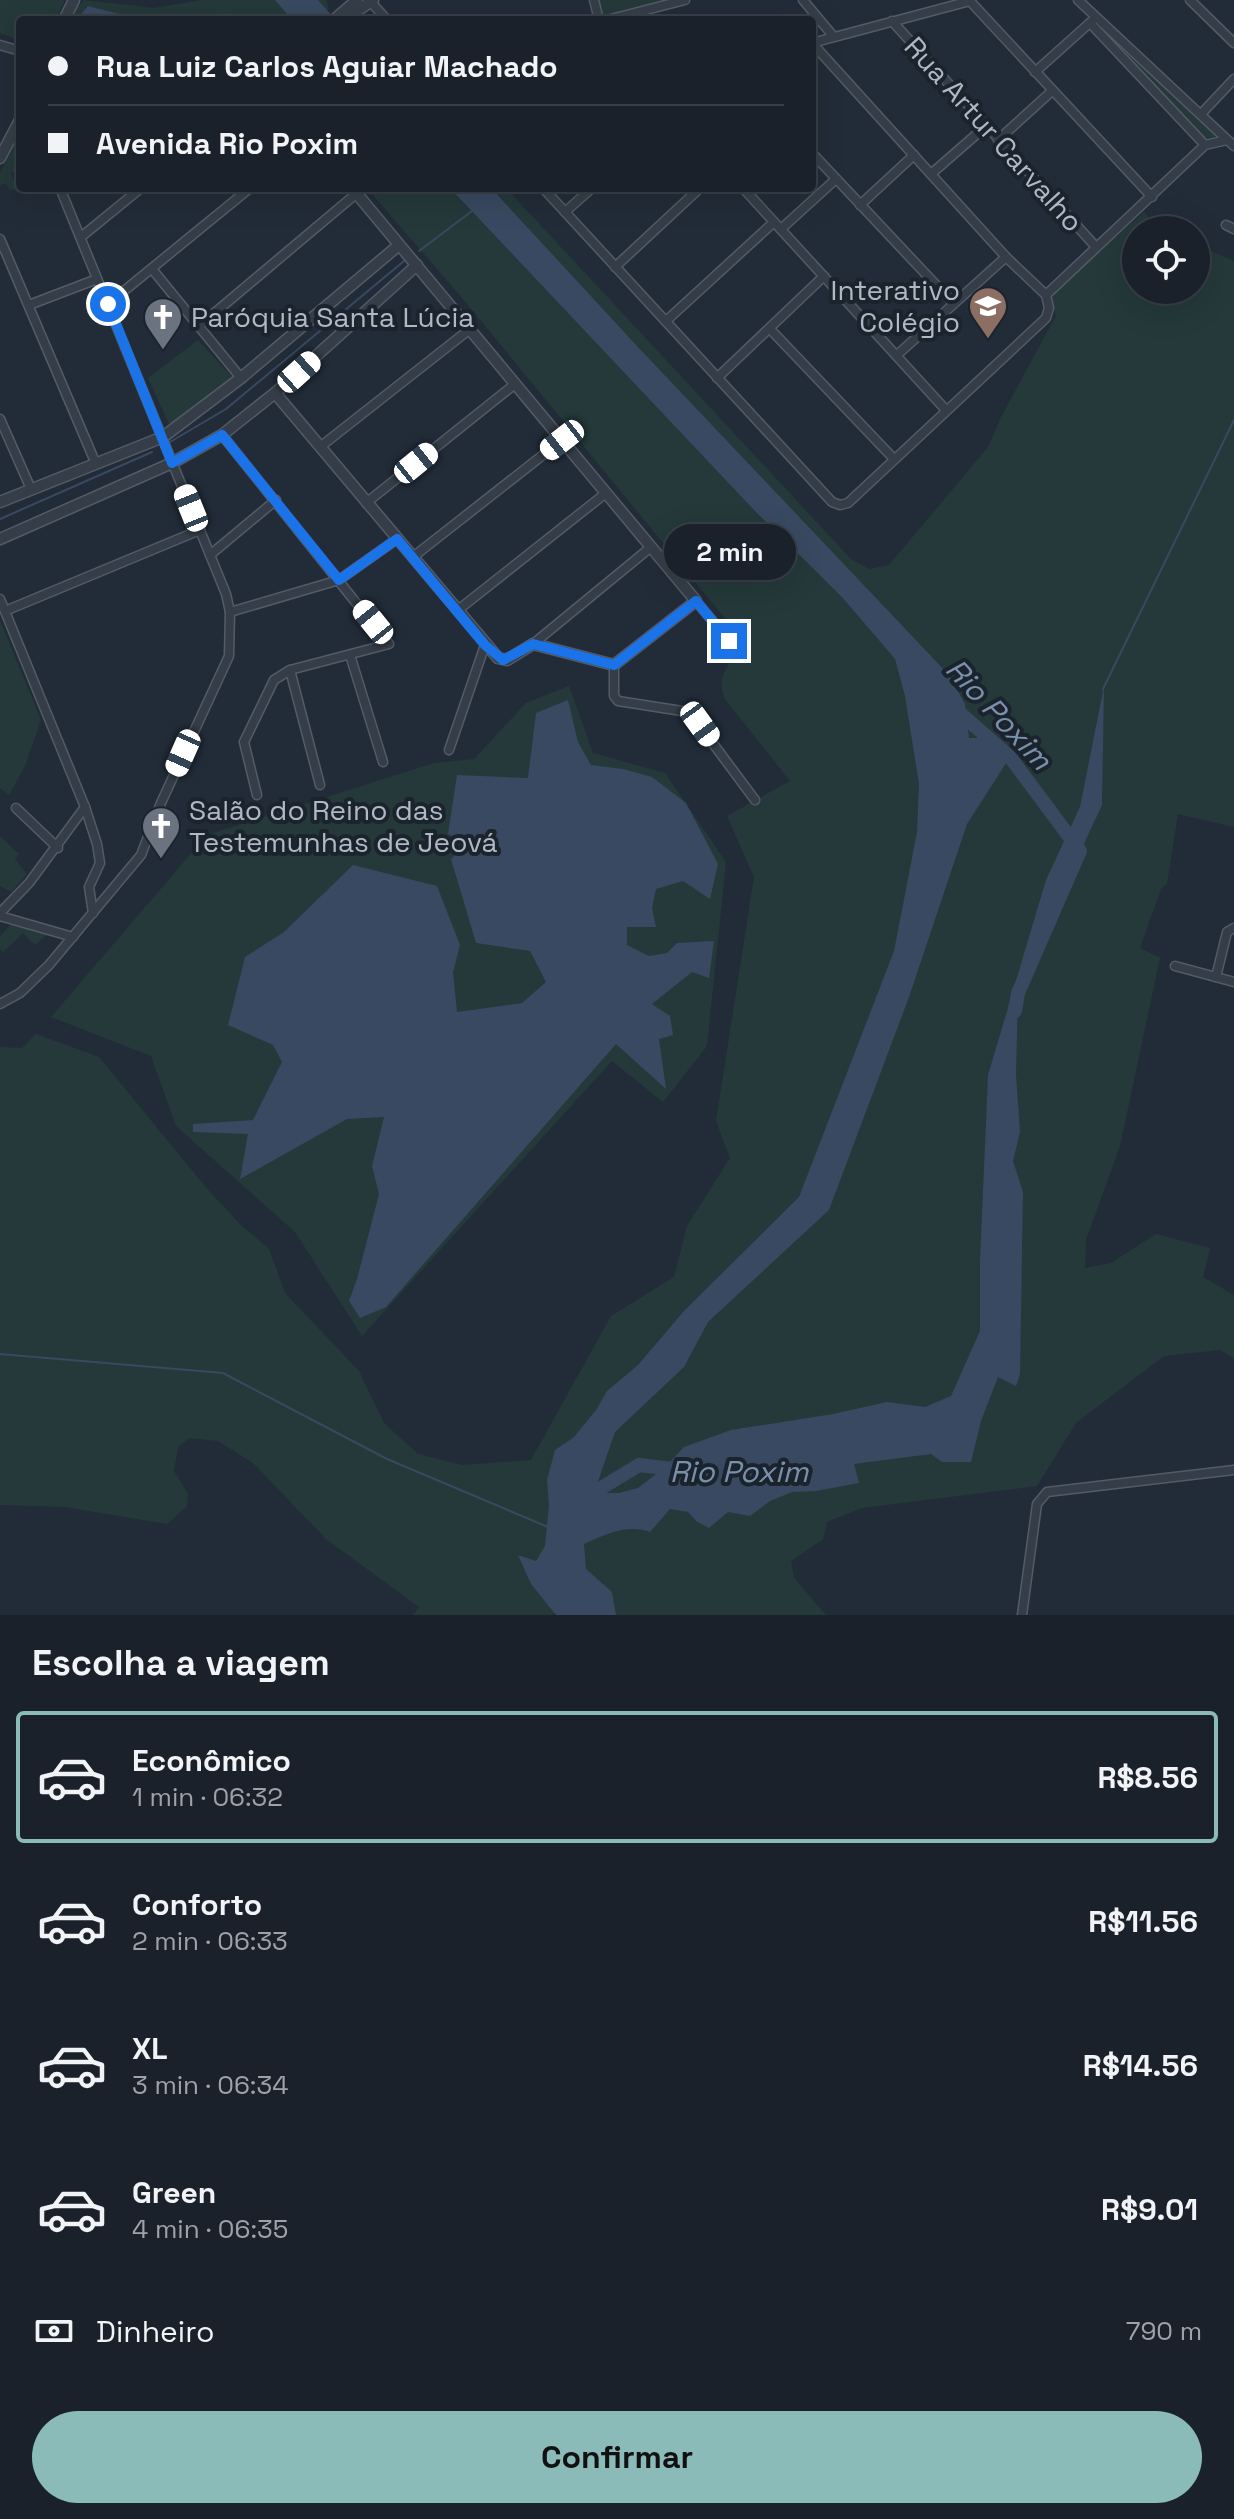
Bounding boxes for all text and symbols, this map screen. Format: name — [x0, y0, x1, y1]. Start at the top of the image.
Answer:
street label: Rua Artur Carvalho — [897, 29, 1091, 239]
text: Rua Luiz Carlos Aguiar Machado — [96, 47, 558, 86]
text: Avenida Rio Poxim — [96, 124, 358, 163]
map controls — [1122, 216, 1210, 304]
button: locate — [1122, 216, 1210, 304]
place label: Interativo Colégio — [831, 272, 960, 340]
school or university icon: Interativo Colégio — [967, 285, 1009, 340]
route start — [90, 286, 126, 322]
church icon: Paróquia Santa Lúcia — [142, 296, 184, 351]
place label: Paróquia Santa Lúcia — [191, 299, 474, 335]
car — [273, 347, 325, 397]
car — [536, 416, 588, 464]
car — [390, 439, 442, 487]
car — [171, 481, 211, 535]
callout: 2 min — [663, 525, 795, 581]
text: 2 min — [696, 535, 764, 569]
car — [349, 596, 397, 648]
route end — [711, 623, 747, 659]
water label: Rio Poxim — [937, 650, 1061, 779]
car — [676, 698, 724, 750]
car — [162, 726, 204, 780]
place label: Salão do Reino das Testemunhas de Jeová — [189, 792, 498, 860]
church icon: Salão do Reino das Testemunhas de Jeová — [140, 805, 182, 860]
water label: Rio Poxim — [670, 1452, 809, 1491]
text: Escolha a viagem — [32, 1640, 330, 1686]
icon: car — [36, 1741, 108, 1813]
text: Econômico — [132, 1741, 291, 1780]
text: R$8.56 — [1097, 1758, 1198, 1797]
text: 1 min · 06:32 — [132, 1780, 283, 1814]
icon: car — [36, 1885, 108, 1957]
text: Conforto — [132, 1885, 262, 1924]
text: R$11.56 — [1088, 1902, 1198, 1941]
text: 2 min · 06:33 — [132, 1924, 288, 1958]
icon: car — [36, 2029, 108, 2101]
text: XL — [132, 2029, 168, 2068]
text: R$14.56 — [1083, 2046, 1198, 2085]
text: 3 min · 06:34 — [132, 2068, 288, 2102]
icon: car — [36, 2173, 108, 2245]
text: Green — [132, 2173, 216, 2212]
text: R$9.01 — [1101, 2190, 1198, 2229]
text: 4 min · 06:35 — [132, 2212, 288, 2246]
icon: cash — [32, 2309, 76, 2353]
text: Dinheiro — [96, 2312, 214, 2351]
text: 790 m — [1126, 2314, 1202, 2348]
button: Confirmar — [32, 2411, 1202, 2503]

